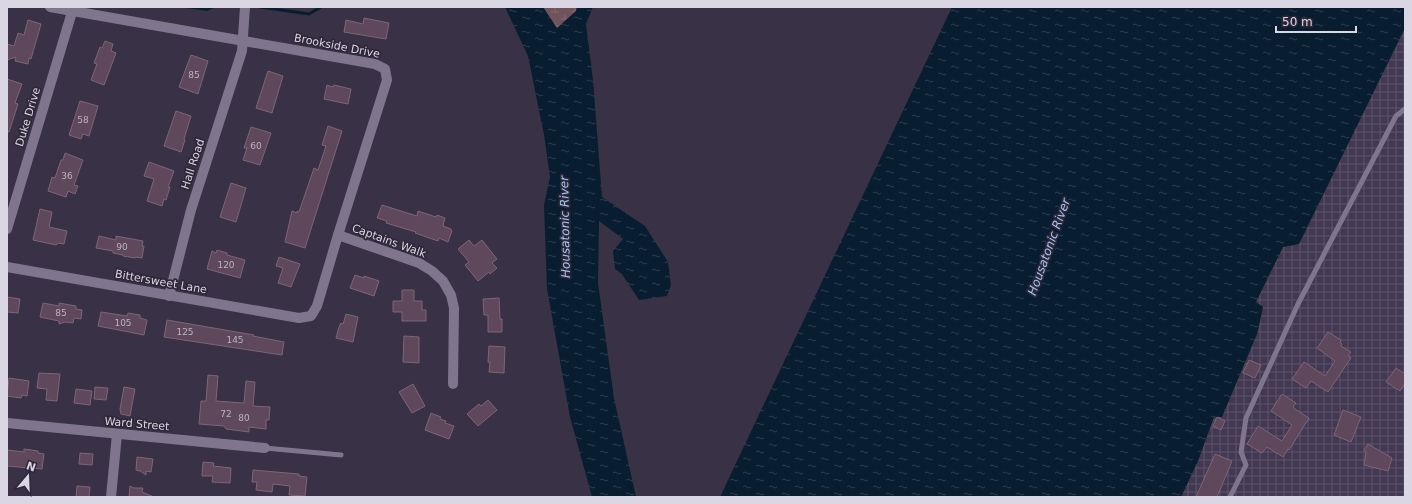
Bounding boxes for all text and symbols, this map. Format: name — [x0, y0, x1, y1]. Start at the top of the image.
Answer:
scale bar — [1276, 8, 1356, 34]
text: 50 m — [1282, 15, 1313, 29]
street label: Brookside Drive — [293, 31, 381, 61]
house number: 85 — [188, 70, 200, 80]
street label: Duke Drive — [13, 86, 43, 148]
house number: 58 — [77, 115, 89, 125]
street label: Hall Road — [179, 137, 207, 191]
house number: 60 — [250, 141, 262, 151]
house number: 36 — [61, 171, 73, 181]
water label: Housatonic River — [557, 175, 573, 278]
water label: Housatonic River — [1025, 196, 1073, 297]
street label: Captains Walk — [350, 222, 428, 261]
house number: 90 — [116, 242, 128, 252]
house number: 120 — [217, 260, 235, 270]
street label: Bittersweet Lane — [114, 268, 208, 297]
house number: 85 — [55, 308, 67, 318]
house number: 105 — [114, 318, 132, 328]
house number: 125 — [176, 327, 194, 337]
house number: 145 — [226, 335, 244, 345]
house number: 72 — [220, 409, 232, 419]
house number: 80 — [238, 413, 250, 423]
street label: Ward Street — [104, 415, 171, 433]
north arrow — [8, 456, 48, 496]
text: N — [25, 459, 38, 475]

